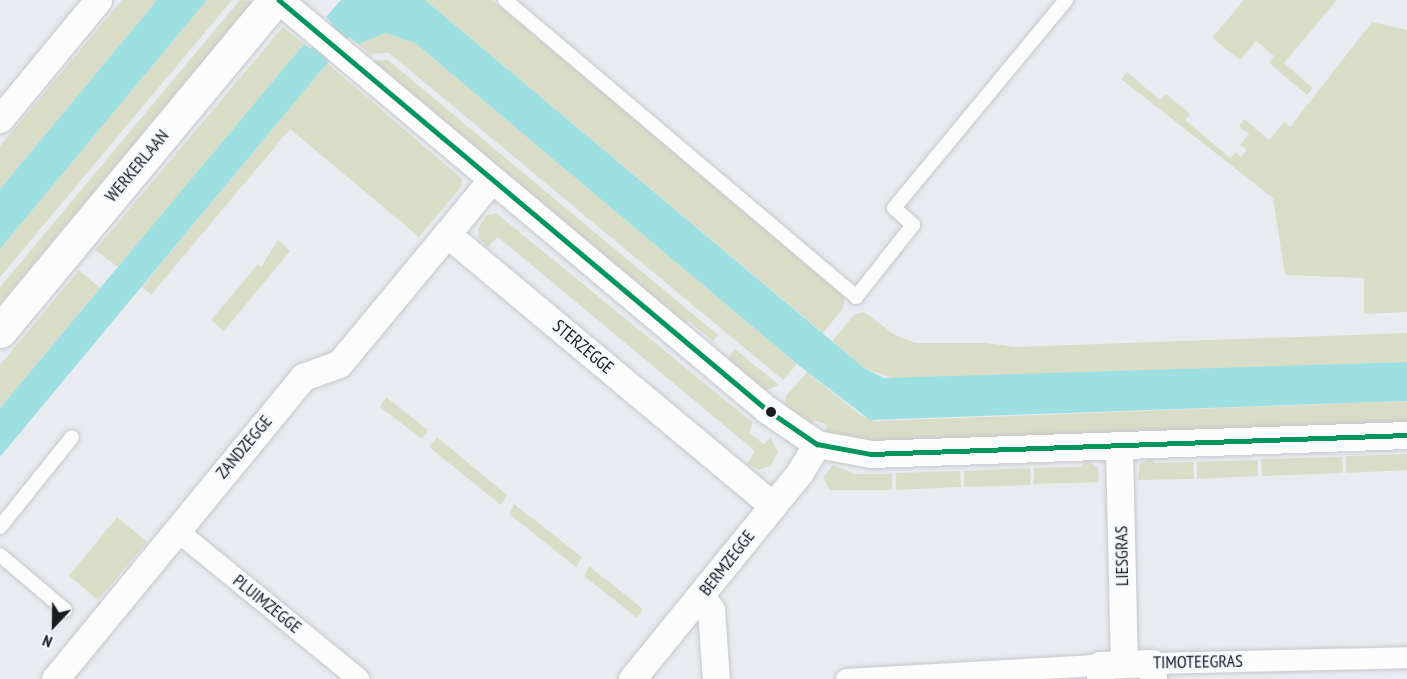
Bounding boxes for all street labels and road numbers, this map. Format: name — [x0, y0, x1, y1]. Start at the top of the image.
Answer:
street label: WERKERLAAN — [100, 125, 174, 207]
street label: STERZEGGE — [548, 315, 618, 379]
street label: ZANDZEGGE — [211, 411, 277, 483]
street label: BERMZEGGE — [695, 526, 759, 600]
street label: LIESGRAS — [1111, 526, 1133, 586]
street label: PLUIMZEGGE — [228, 570, 306, 638]
street label: TIMOTEEGRAS — [1153, 650, 1243, 674]

